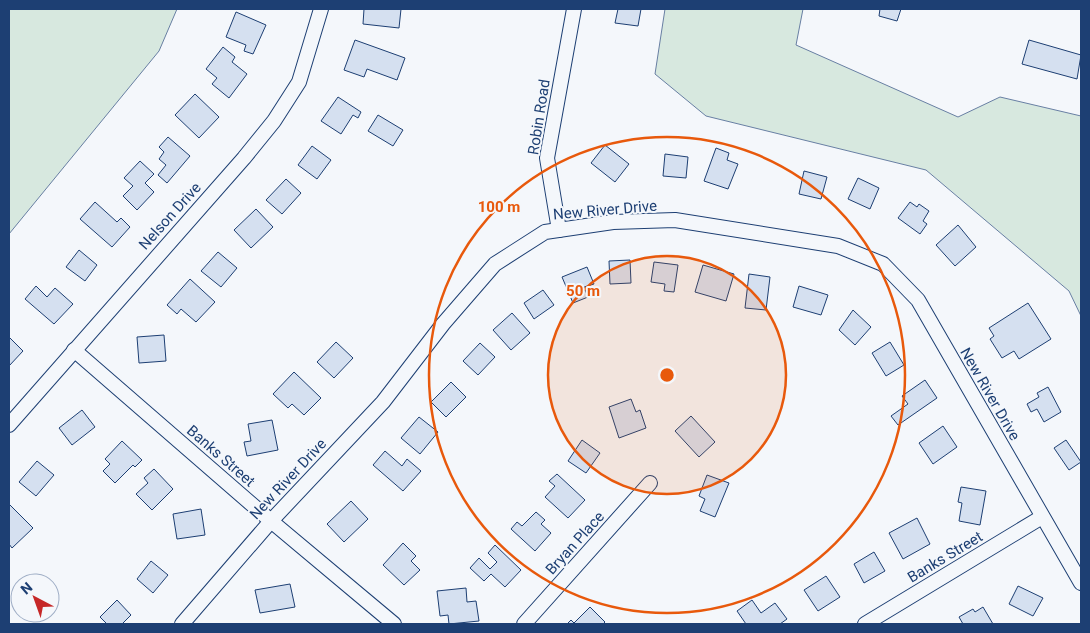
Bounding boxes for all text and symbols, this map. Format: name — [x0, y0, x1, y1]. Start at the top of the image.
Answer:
street label: Robin Road — [524, 78, 554, 156]
street label: Nelson Drive — [135, 179, 205, 253]
street label: New River Drive — [552, 196, 658, 224]
text: 100 m — [478, 198, 520, 216]
text: 50 m — [566, 282, 600, 300]
street label: New River Drive — [956, 344, 1024, 444]
centre of rings — [658, 366, 676, 384]
street label: Banks Street — [183, 422, 259, 491]
street label: New River Drive — [246, 435, 330, 523]
street label: Bryan Place — [542, 508, 608, 578]
street label: Banks Street — [904, 527, 986, 586]
north arrow — [10, 573, 60, 623]
text: N — [17, 579, 35, 597]

